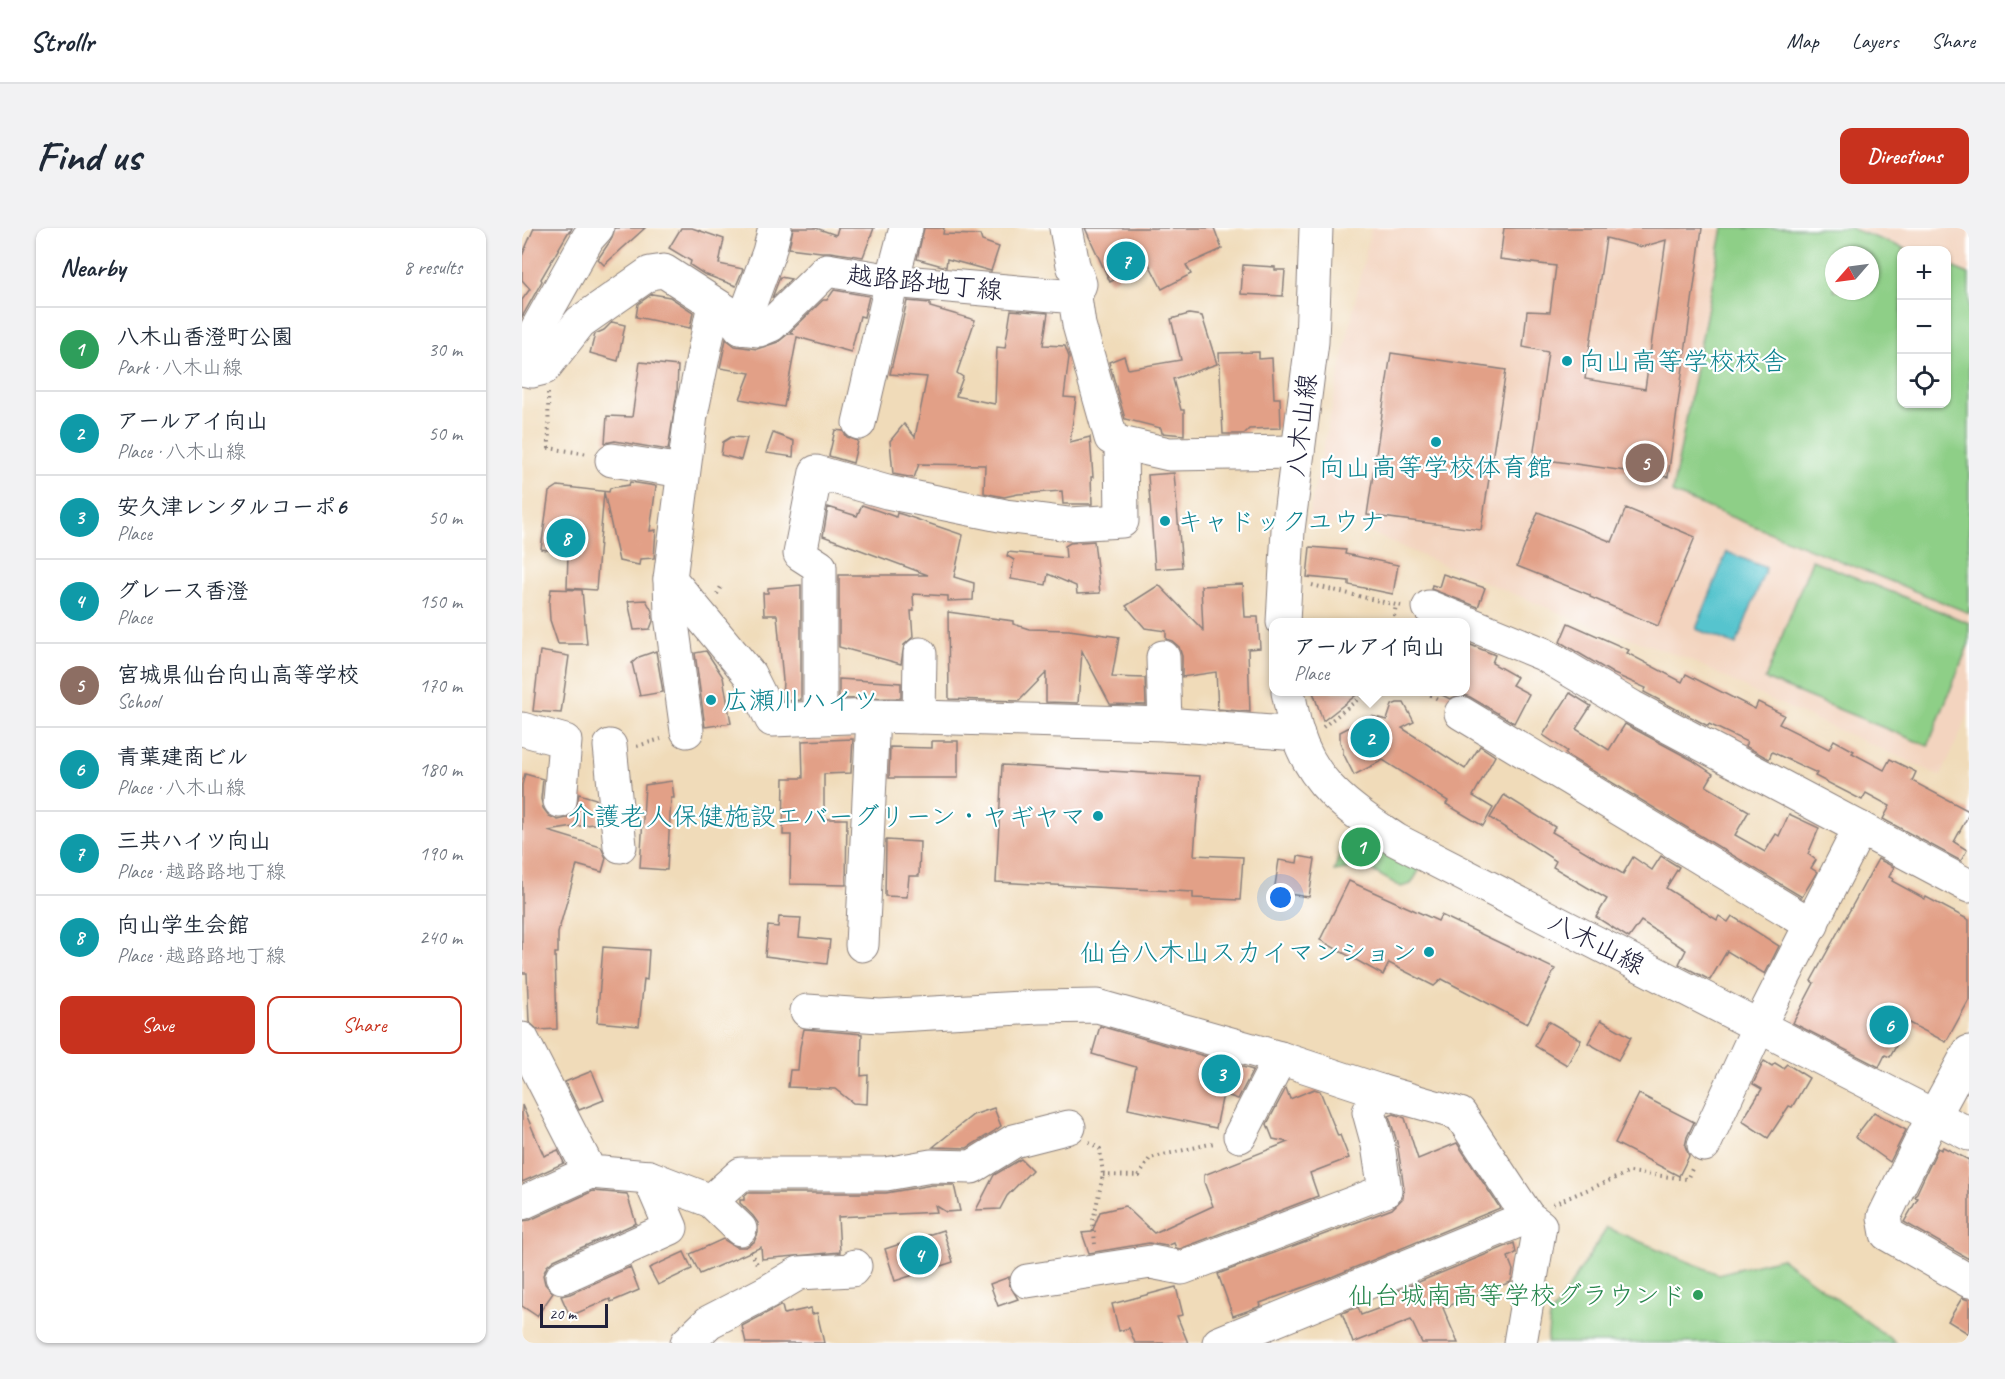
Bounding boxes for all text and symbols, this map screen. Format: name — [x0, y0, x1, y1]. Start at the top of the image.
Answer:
text: Strollr — [30, 24, 94, 59]
text: Map — [1786, 28, 1819, 54]
text: Layers — [1852, 28, 1898, 54]
text: Share — [1931, 28, 1975, 54]
button: Directions — [1840, 128, 1969, 184]
text: Find us — [36, 130, 141, 183]
pin: 7 — [1106, 238, 1146, 284]
north arrow — [1825, 246, 1879, 300]
map controls — [1897, 246, 1951, 408]
button: + — [1897, 246, 1951, 300]
text: Nearby — [60, 251, 125, 284]
text: 8 results — [403, 255, 462, 280]
street label: 越路路地丁線 — [846, 258, 1004, 307]
button: − — [1897, 300, 1951, 354]
text: 八木山香澄町公園 — [117, 323, 293, 351]
text: 1 — [75, 337, 84, 362]
text: 30 m — [428, 337, 462, 362]
place label: 向山高等学校校舎 — [1579, 345, 1787, 378]
marker: 向山高等学校校舎 — [1560, 354, 1574, 368]
button: locate — [1897, 354, 1951, 408]
text: Park · 八木山線 — [117, 355, 242, 380]
street label: 八木山線 — [1279, 371, 1324, 479]
text: アールアイ向山 — [117, 407, 268, 435]
text: 2 — [75, 421, 84, 446]
text: 50 m — [428, 421, 462, 446]
marker: 向山高等学校体育館 — [1429, 435, 1443, 449]
text: Place · 八木山線 — [117, 439, 246, 464]
pin: 5 — [1626, 440, 1664, 486]
place label: 向山高等学校体育館 — [1319, 451, 1553, 484]
text: 安久津レンタルコーポ6 — [117, 493, 346, 521]
text: 3 — [75, 505, 84, 530]
text: 50 m — [428, 505, 462, 530]
place label: キャドックユウナ — [1177, 505, 1385, 538]
marker: キャドックユウナ — [1158, 514, 1172, 528]
pin: 8 — [546, 516, 585, 560]
text: Place — [117, 521, 152, 546]
text: グレース香澄 — [117, 577, 249, 605]
text: 4 — [75, 589, 84, 614]
text: 150 m — [419, 589, 462, 614]
text: Place — [117, 605, 152, 630]
popup — [1269, 618, 1470, 696]
text: アールアイ向山 — [1294, 633, 1445, 661]
text: 宮城県仙台向山高等学校 — [117, 661, 359, 689]
text: Place — [1294, 661, 1329, 686]
text: 5 — [75, 673, 84, 698]
text: 170 m — [419, 673, 462, 698]
place label: 広瀬川ハイツ — [723, 684, 879, 717]
text: School — [117, 689, 160, 714]
marker: 広瀬川ハイツ — [704, 693, 718, 707]
pin: 2 — [1350, 716, 1390, 760]
text: 青葉建商ビル — [117, 743, 249, 771]
text: 6 — [75, 757, 84, 782]
text: 180 m — [419, 757, 462, 782]
text: Place · 八木山線 — [117, 775, 246, 800]
place label: 介護老人保健施設エバーグリーン・ヤギヤマ — [568, 800, 1086, 833]
marker: 介護老人保健施設エバーグリーン・ヤギヤマ — [1091, 809, 1105, 823]
pin: 1 — [1342, 824, 1380, 870]
text: 三共ハイツ向山 — [117, 827, 271, 855]
text: 7 — [75, 841, 84, 866]
text: 190 m — [419, 841, 462, 866]
text: Place · 越路路地丁線 — [117, 859, 286, 884]
your location — [1266, 883, 1295, 912]
street label: 八木山線 — [1543, 905, 1651, 982]
text: 向山学生会館 — [117, 911, 249, 939]
text: 8 — [75, 925, 84, 950]
text: 240 m — [419, 925, 462, 950]
place label: 仙台八木山スカイマンション — [1080, 936, 1417, 969]
text: Place · 越路路地丁線 — [117, 943, 286, 968]
marker: 仙台八木山スカイマンション — [1422, 945, 1436, 959]
button: Save — [60, 996, 255, 1054]
button: Share — [267, 996, 462, 1054]
pin: 6 — [1870, 1002, 1908, 1048]
pin: 3 — [1202, 1052, 1240, 1096]
pin: 4 — [900, 1232, 938, 1278]
place label: 仙台城南高等学校グラウンド — [1348, 1279, 1686, 1312]
marker: 仙台城南高等学校グラウンド — [1691, 1288, 1705, 1302]
scale bar — [540, 1301, 608, 1328]
text: 20 m — [549, 1304, 576, 1324]

